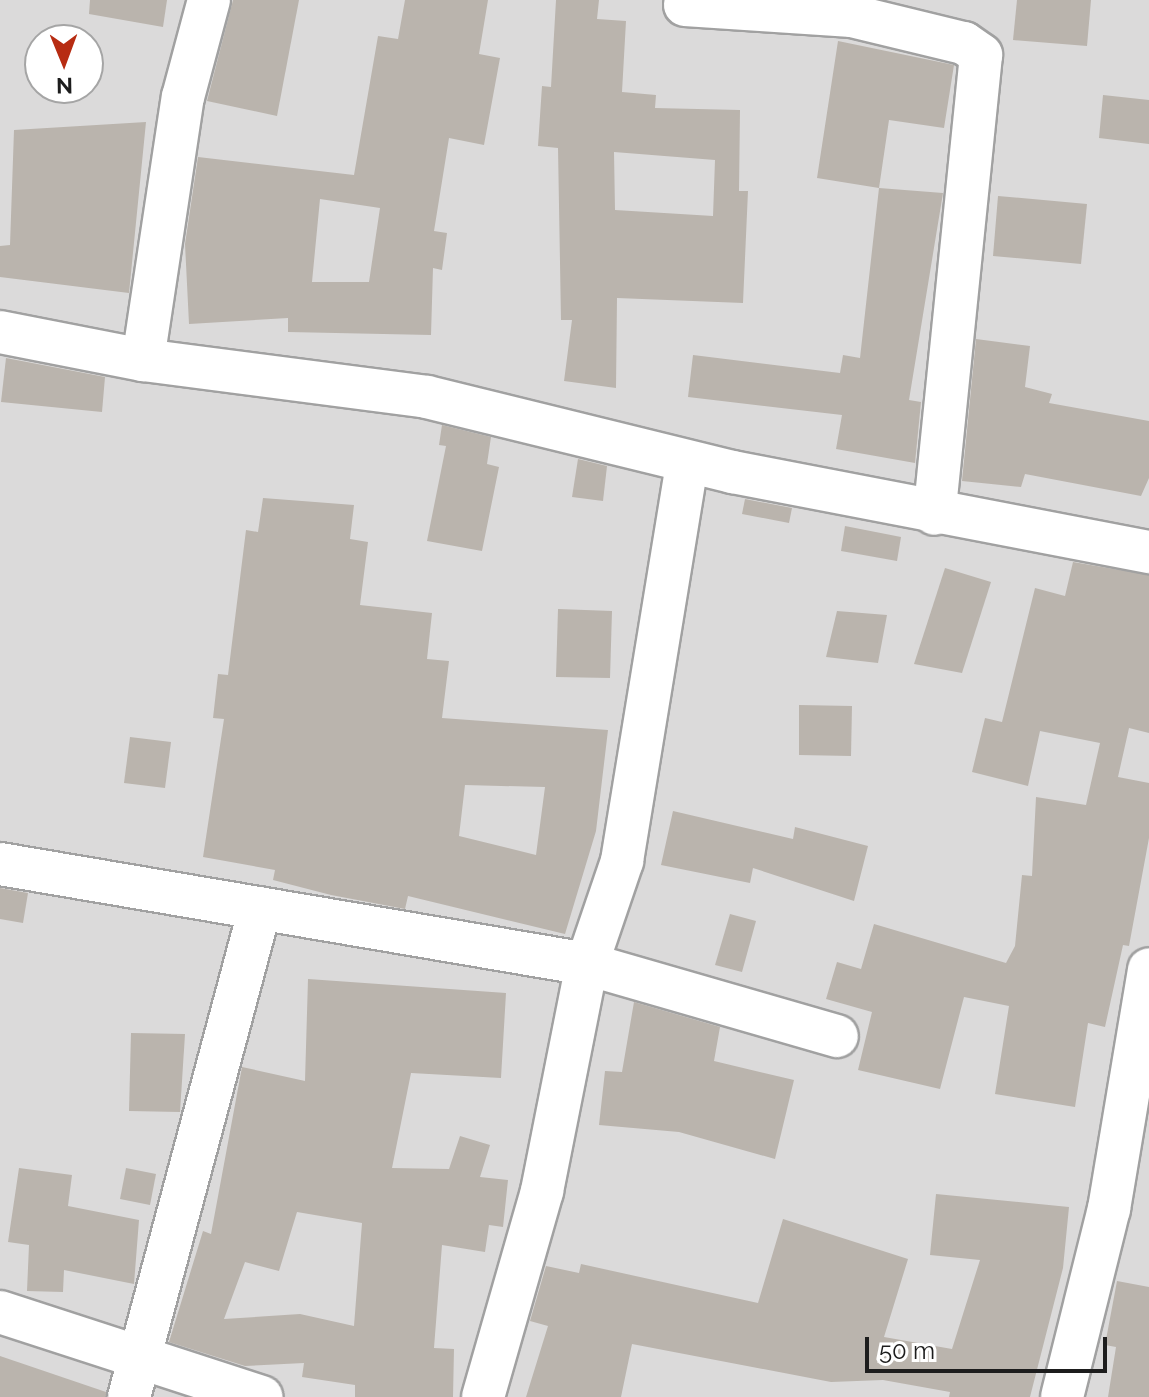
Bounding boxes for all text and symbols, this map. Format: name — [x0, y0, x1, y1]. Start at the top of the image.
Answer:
north arrow — [24, 24, 104, 104]
text: N — [56, 73, 73, 99]
scale bar — [869, 1321, 1111, 1371]
text: 50 m — [879, 1336, 935, 1365]

